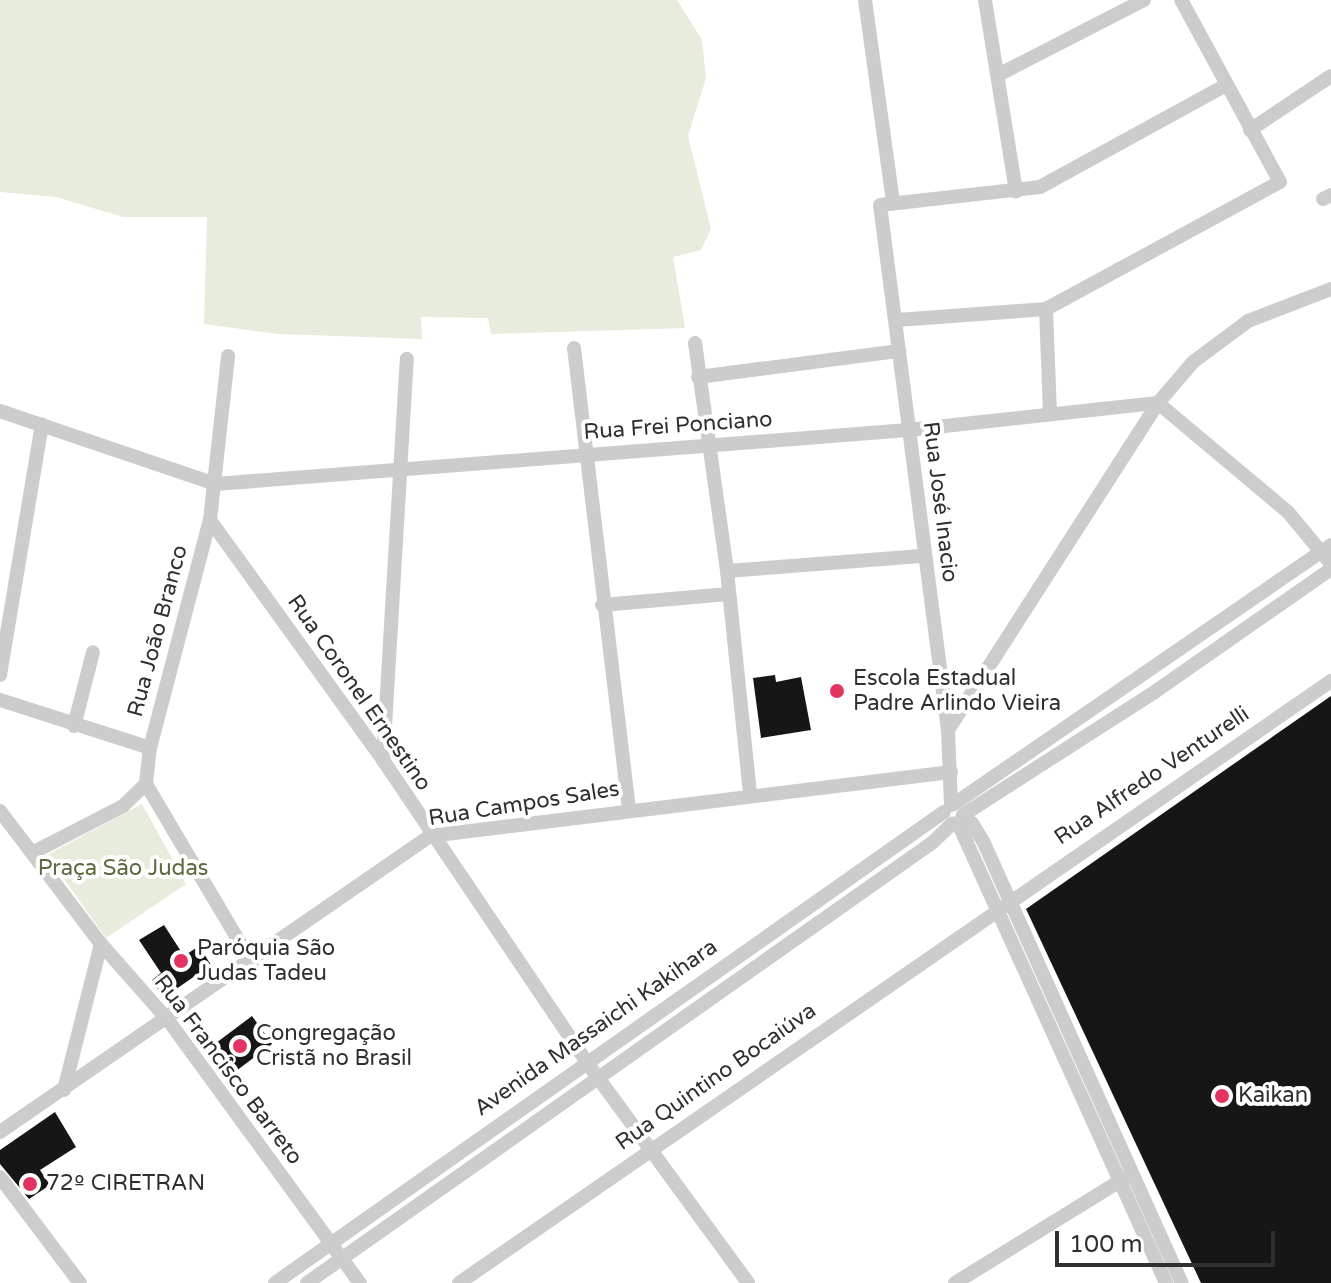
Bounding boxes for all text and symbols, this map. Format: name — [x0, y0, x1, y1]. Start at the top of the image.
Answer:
street label: Rua Frei Ponciano — [583, 406, 773, 446]
street label: Rua José Inacio — [917, 420, 963, 584]
street label: Rua João Branco — [122, 542, 194, 720]
street label: Rua Coronel Ernestino — [281, 590, 437, 796]
place label: Escola Estadual Padre Arlindo Vieira — [853, 665, 1061, 716]
marker: Escola Estadual Padre Arlindo Vieira — [828, 682, 846, 700]
street label: Rua Alfredo Venturelli — [1050, 701, 1254, 851]
street label: Rua Campos Sales — [427, 776, 621, 832]
park label: Praça São Judas — [38, 856, 208, 882]
street label: Avenida Massaichi Kakihara — [469, 934, 723, 1122]
place label: Paróquia São Judas Tadeu — [197, 935, 335, 986]
marker: Paróquia São Judas Tadeu — [172, 952, 190, 970]
street label: Rua Francisco Barreto — [148, 970, 308, 1170]
street label: Rua Quintino Bocaiúva — [611, 998, 821, 1156]
place label: Congregação Cristã no Brasil — [256, 1020, 412, 1072]
marker: Congregação Cristã no Brasil — [231, 1037, 249, 1055]
place label: Kaikan — [1238, 1083, 1308, 1109]
marker: Kaikan — [1213, 1087, 1231, 1105]
place label: 72º CIRETRAN — [46, 1171, 205, 1197]
marker: 72º CIRETRAN — [21, 1175, 39, 1193]
scale bar — [1059, 1215, 1279, 1265]
text: 100 m — [1069, 1230, 1143, 1259]

